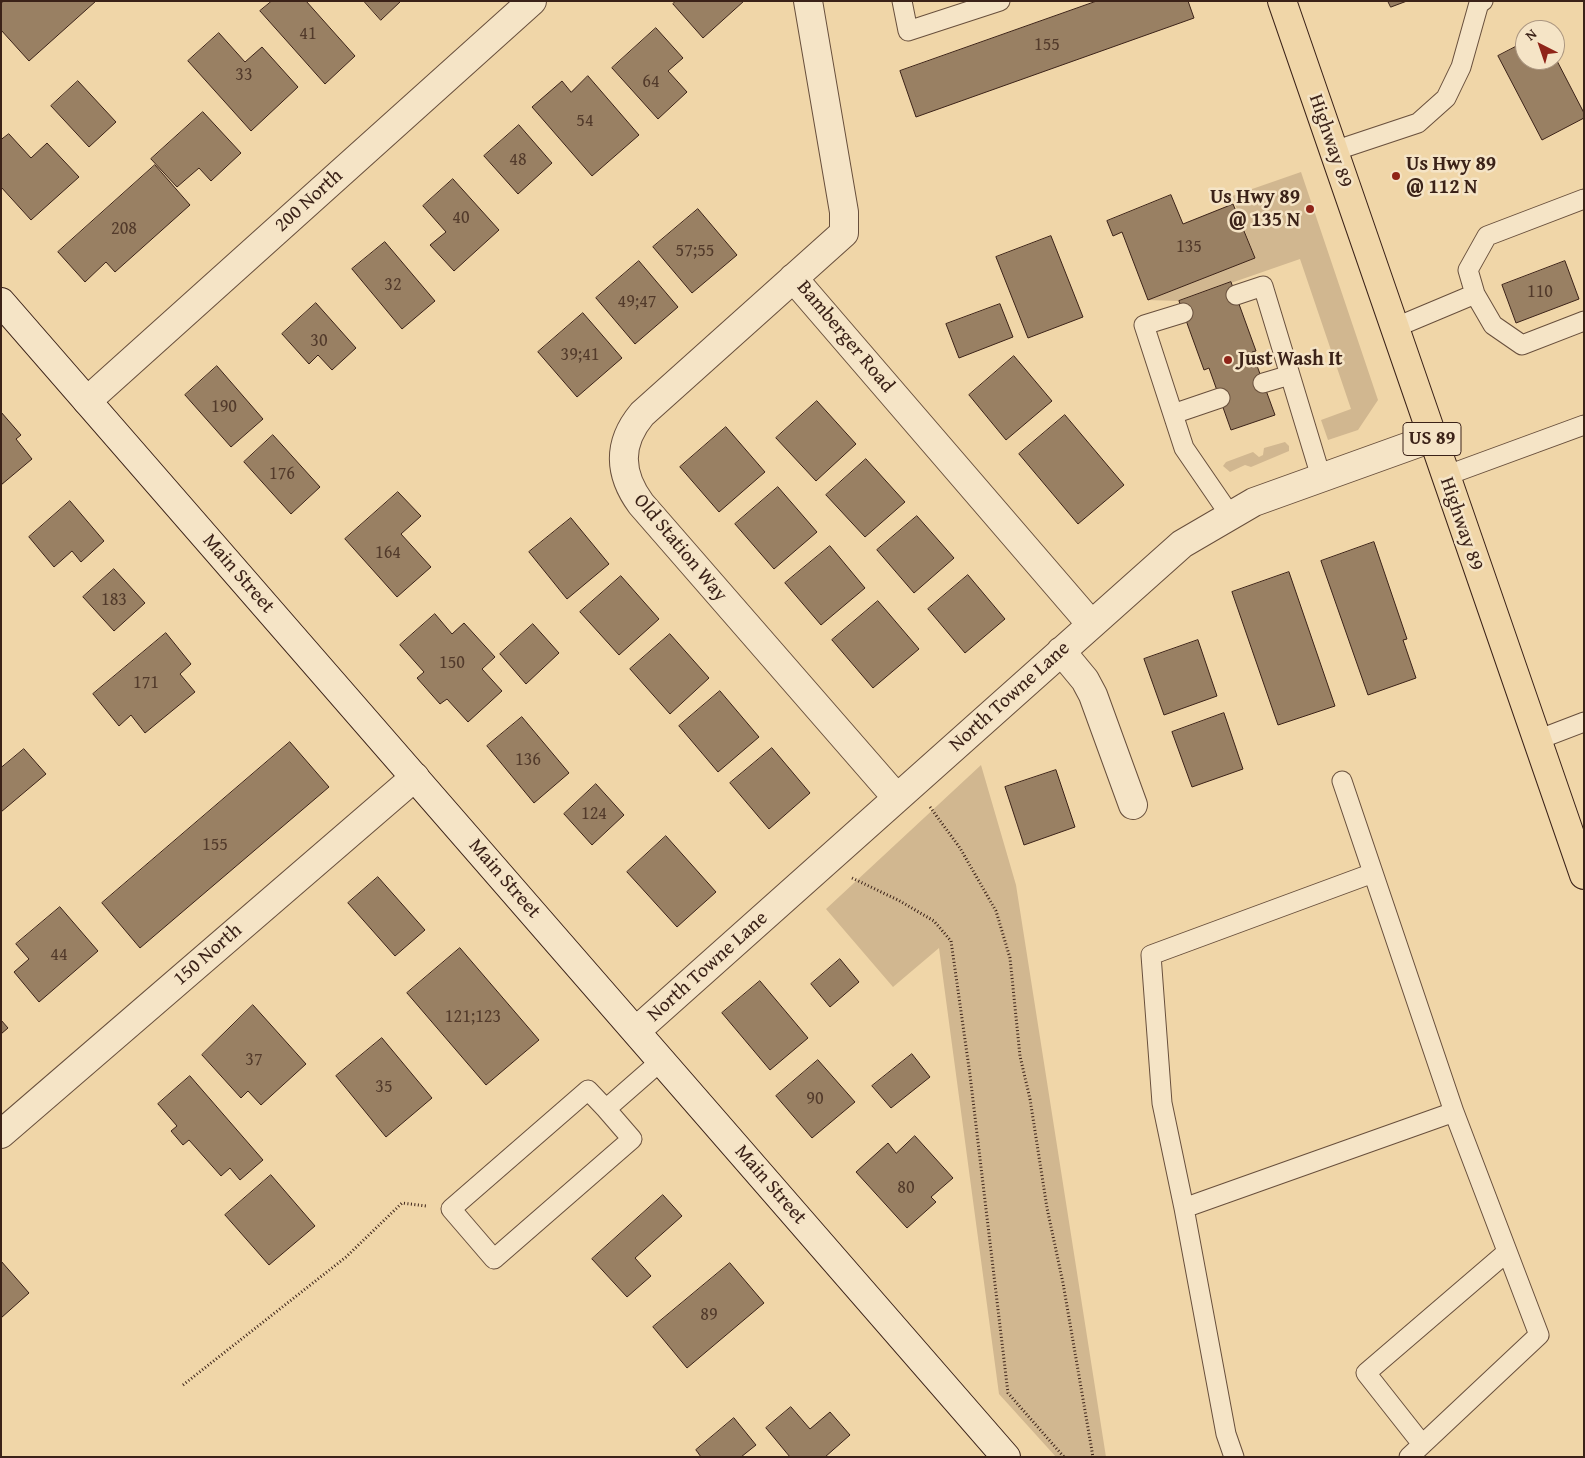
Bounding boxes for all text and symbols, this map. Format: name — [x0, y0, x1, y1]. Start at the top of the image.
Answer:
north arrow — [1515, 20, 1565, 70]
house number: 41 — [299, 23, 317, 45]
text: N — [1521, 24, 1541, 45]
house number: 155 — [1034, 34, 1060, 56]
house number: 33 — [235, 64, 253, 86]
house number: 64 — [642, 71, 660, 93]
street label: Highway 89 — [1303, 91, 1357, 191]
house number: 54 — [576, 110, 594, 132]
house number: 48 — [509, 149, 527, 171]
place label: Us Hwy 89 @ 112 N — [1406, 153, 1496, 200]
street label: 200 North — [270, 164, 348, 238]
marker: Us Hwy 89 @ 112 N — [1390, 170, 1402, 182]
place label: Us Hwy 89 @ 135 N — [1210, 186, 1300, 233]
marker: Us Hwy 89 @ 135 N — [1304, 203, 1316, 215]
house number: 40 — [452, 207, 470, 229]
house number: 208 — [111, 218, 137, 240]
house number: 135 — [1176, 236, 1202, 258]
house number: 57;55 — [675, 240, 715, 262]
house number: 32 — [384, 274, 402, 296]
street label: Bamberger Road — [791, 276, 899, 398]
house number: 110 — [1527, 281, 1553, 303]
house number: 49;47 — [617, 291, 657, 313]
house number: 30 — [310, 330, 328, 352]
house number: 39;41 — [560, 344, 600, 366]
place label: Just Wash It — [1238, 348, 1343, 372]
marker: Just Wash It — [1222, 354, 1234, 366]
house number: 190 — [211, 396, 237, 418]
road number: US 89 — [1403, 422, 1461, 456]
house number: 176 — [269, 463, 295, 485]
street label: Highway 89 — [1434, 474, 1488, 574]
street label: Old Station Way — [628, 489, 732, 607]
street label: Main Street — [197, 529, 279, 619]
house number: 164 — [375, 542, 401, 564]
house number: 183 — [101, 589, 127, 611]
street label: North Towne Lane — [945, 637, 1075, 757]
house number: 150 — [439, 652, 465, 674]
house number: 171 — [133, 672, 159, 694]
house number: 136 — [515, 749, 541, 771]
house number: 124 — [581, 803, 607, 825]
house number: 155 — [202, 834, 228, 856]
street label: Main Street — [463, 834, 545, 924]
street label: North Towne Lane — [643, 907, 773, 1027]
street label: 150 North — [169, 919, 247, 991]
house number: 44 — [50, 944, 68, 966]
house number: 121;123 — [445, 1006, 501, 1028]
house number: 37 — [245, 1049, 263, 1071]
house number: 35 — [375, 1076, 393, 1098]
house number: 90 — [806, 1088, 824, 1110]
street label: Main Street — [729, 1140, 811, 1230]
house number: 80 — [897, 1177, 915, 1199]
house number: 89 — [700, 1304, 718, 1326]

